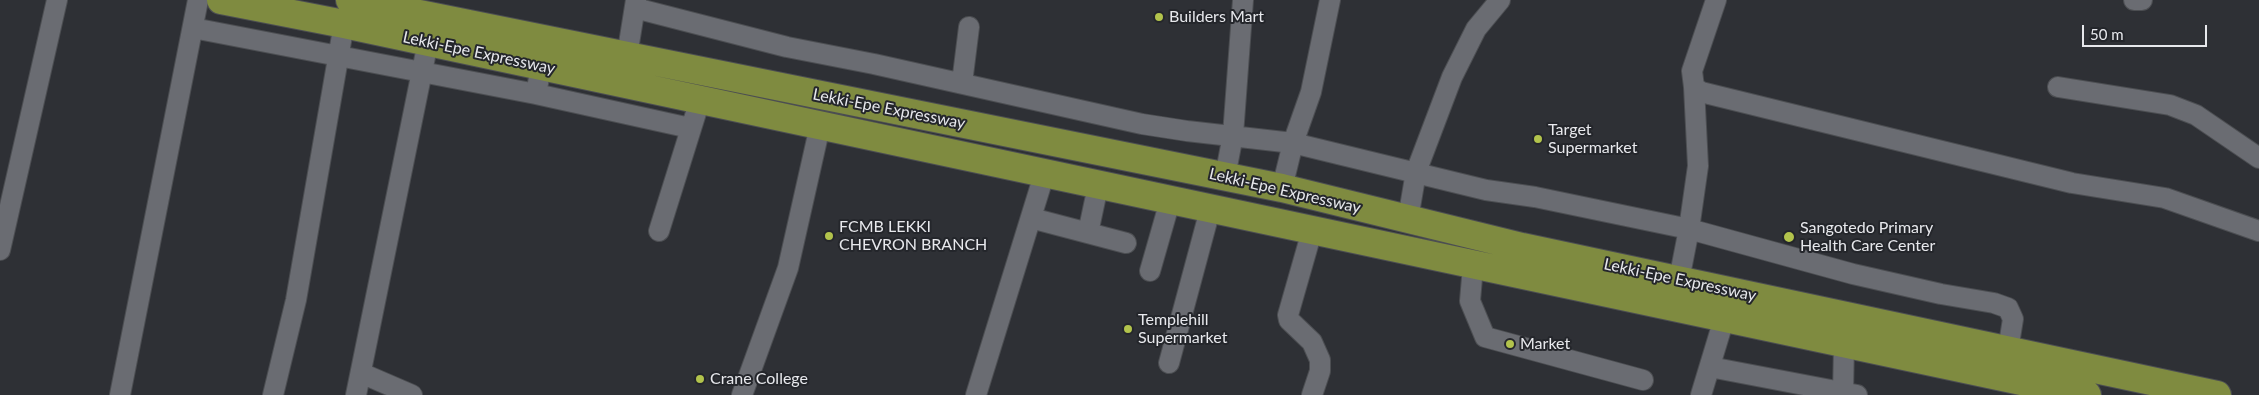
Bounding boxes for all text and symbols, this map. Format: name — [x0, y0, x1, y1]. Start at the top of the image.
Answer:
place label: Builders Mart — [1169, 7, 1264, 27]
marker: Builders Mart — [1153, 11, 1165, 23]
scale bar — [2084, 15, 2209, 47]
text: 50 m — [2090, 25, 2124, 43]
street label: Lekki-Epe Expressway — [401, 27, 557, 79]
street label: Lekki-Epe Expressway — [811, 85, 967, 133]
place label: Target Supermarket — [1548, 120, 1637, 158]
marker: Target Supermarket — [1532, 133, 1544, 145]
street label: Lekki-Epe Expressway — [1207, 164, 1363, 218]
place label: FCMB LEKKI CHEVRON BRANCH — [839, 217, 987, 255]
place label: Sangotedo Primary Health Care Center — [1800, 218, 1935, 256]
marker: FCMB LEKKI CHEVRON BRANCH — [823, 230, 835, 242]
marker: Sangotedo Primary Health Care Center — [1782, 230, 1796, 244]
street label: Lekki-Epe Expressway — [1602, 254, 1758, 306]
place label: Templehill Supermarket — [1138, 310, 1227, 348]
marker: Templehill Supermarket — [1122, 323, 1134, 335]
place label: Market — [1520, 334, 1570, 354]
marker: Market — [1504, 338, 1516, 350]
place label: Crane College — [710, 369, 808, 389]
marker: Crane College — [694, 373, 706, 385]

